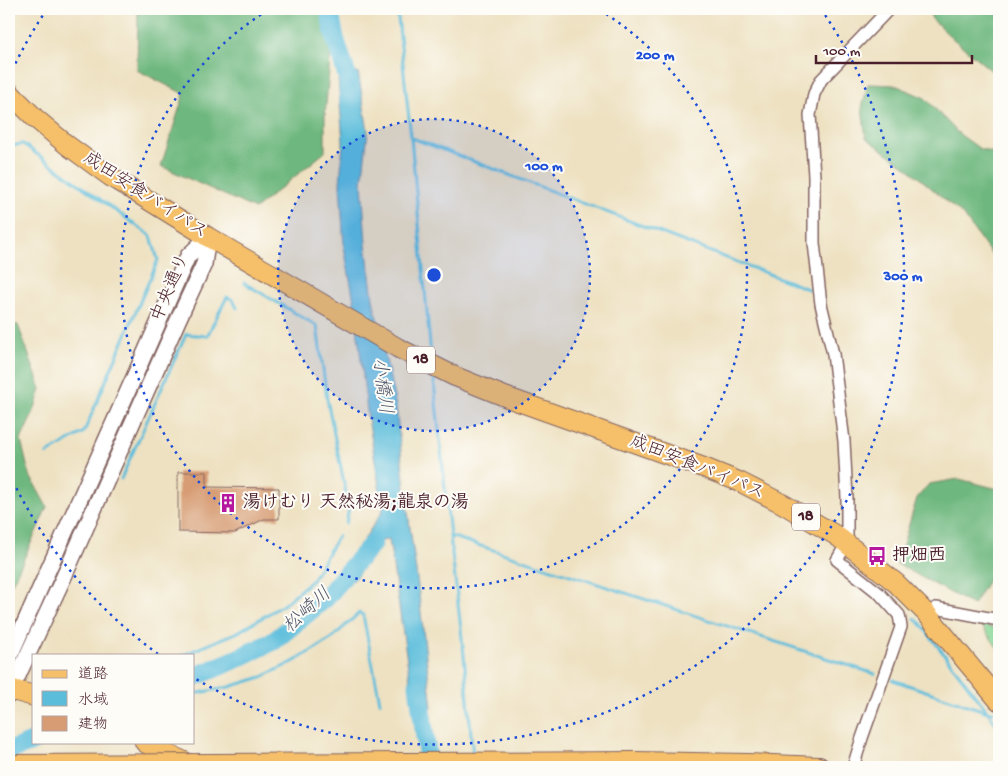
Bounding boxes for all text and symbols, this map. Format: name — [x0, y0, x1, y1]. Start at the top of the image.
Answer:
scale bar — [816, 32, 972, 64]
text: 100 m — [822, 43, 861, 61]
text: 200 m — [636, 47, 675, 65]
street label: 成田安食バイパス — [79, 147, 211, 244]
text: 100 m — [524, 158, 563, 176]
street label: 中央通り — [146, 250, 195, 325]
centre of rings — [425, 266, 443, 284]
text: 300 m — [882, 268, 923, 286]
road number: 18 — [407, 346, 435, 374]
water label: 小橋川 — [366, 356, 396, 416]
street label: 成田安食バイパス — [626, 430, 768, 505]
building icon: 湯けむり 天然秘湯;龍泉の湯 — [217, 492, 239, 514]
place label: 湯けむり 天然秘湯;龍泉の湯 — [243, 492, 469, 514]
road number: 18 — [792, 504, 820, 530]
bus stop icon: 押畑西 — [866, 545, 888, 567]
place label: 押畑西 — [892, 545, 946, 567]
water label: 松崎川 — [278, 583, 337, 639]
legend — [32, 654, 195, 744]
text: 道路 — [78, 666, 108, 684]
text: 水域 — [78, 691, 108, 710]
text: 建物 — [78, 716, 108, 734]

